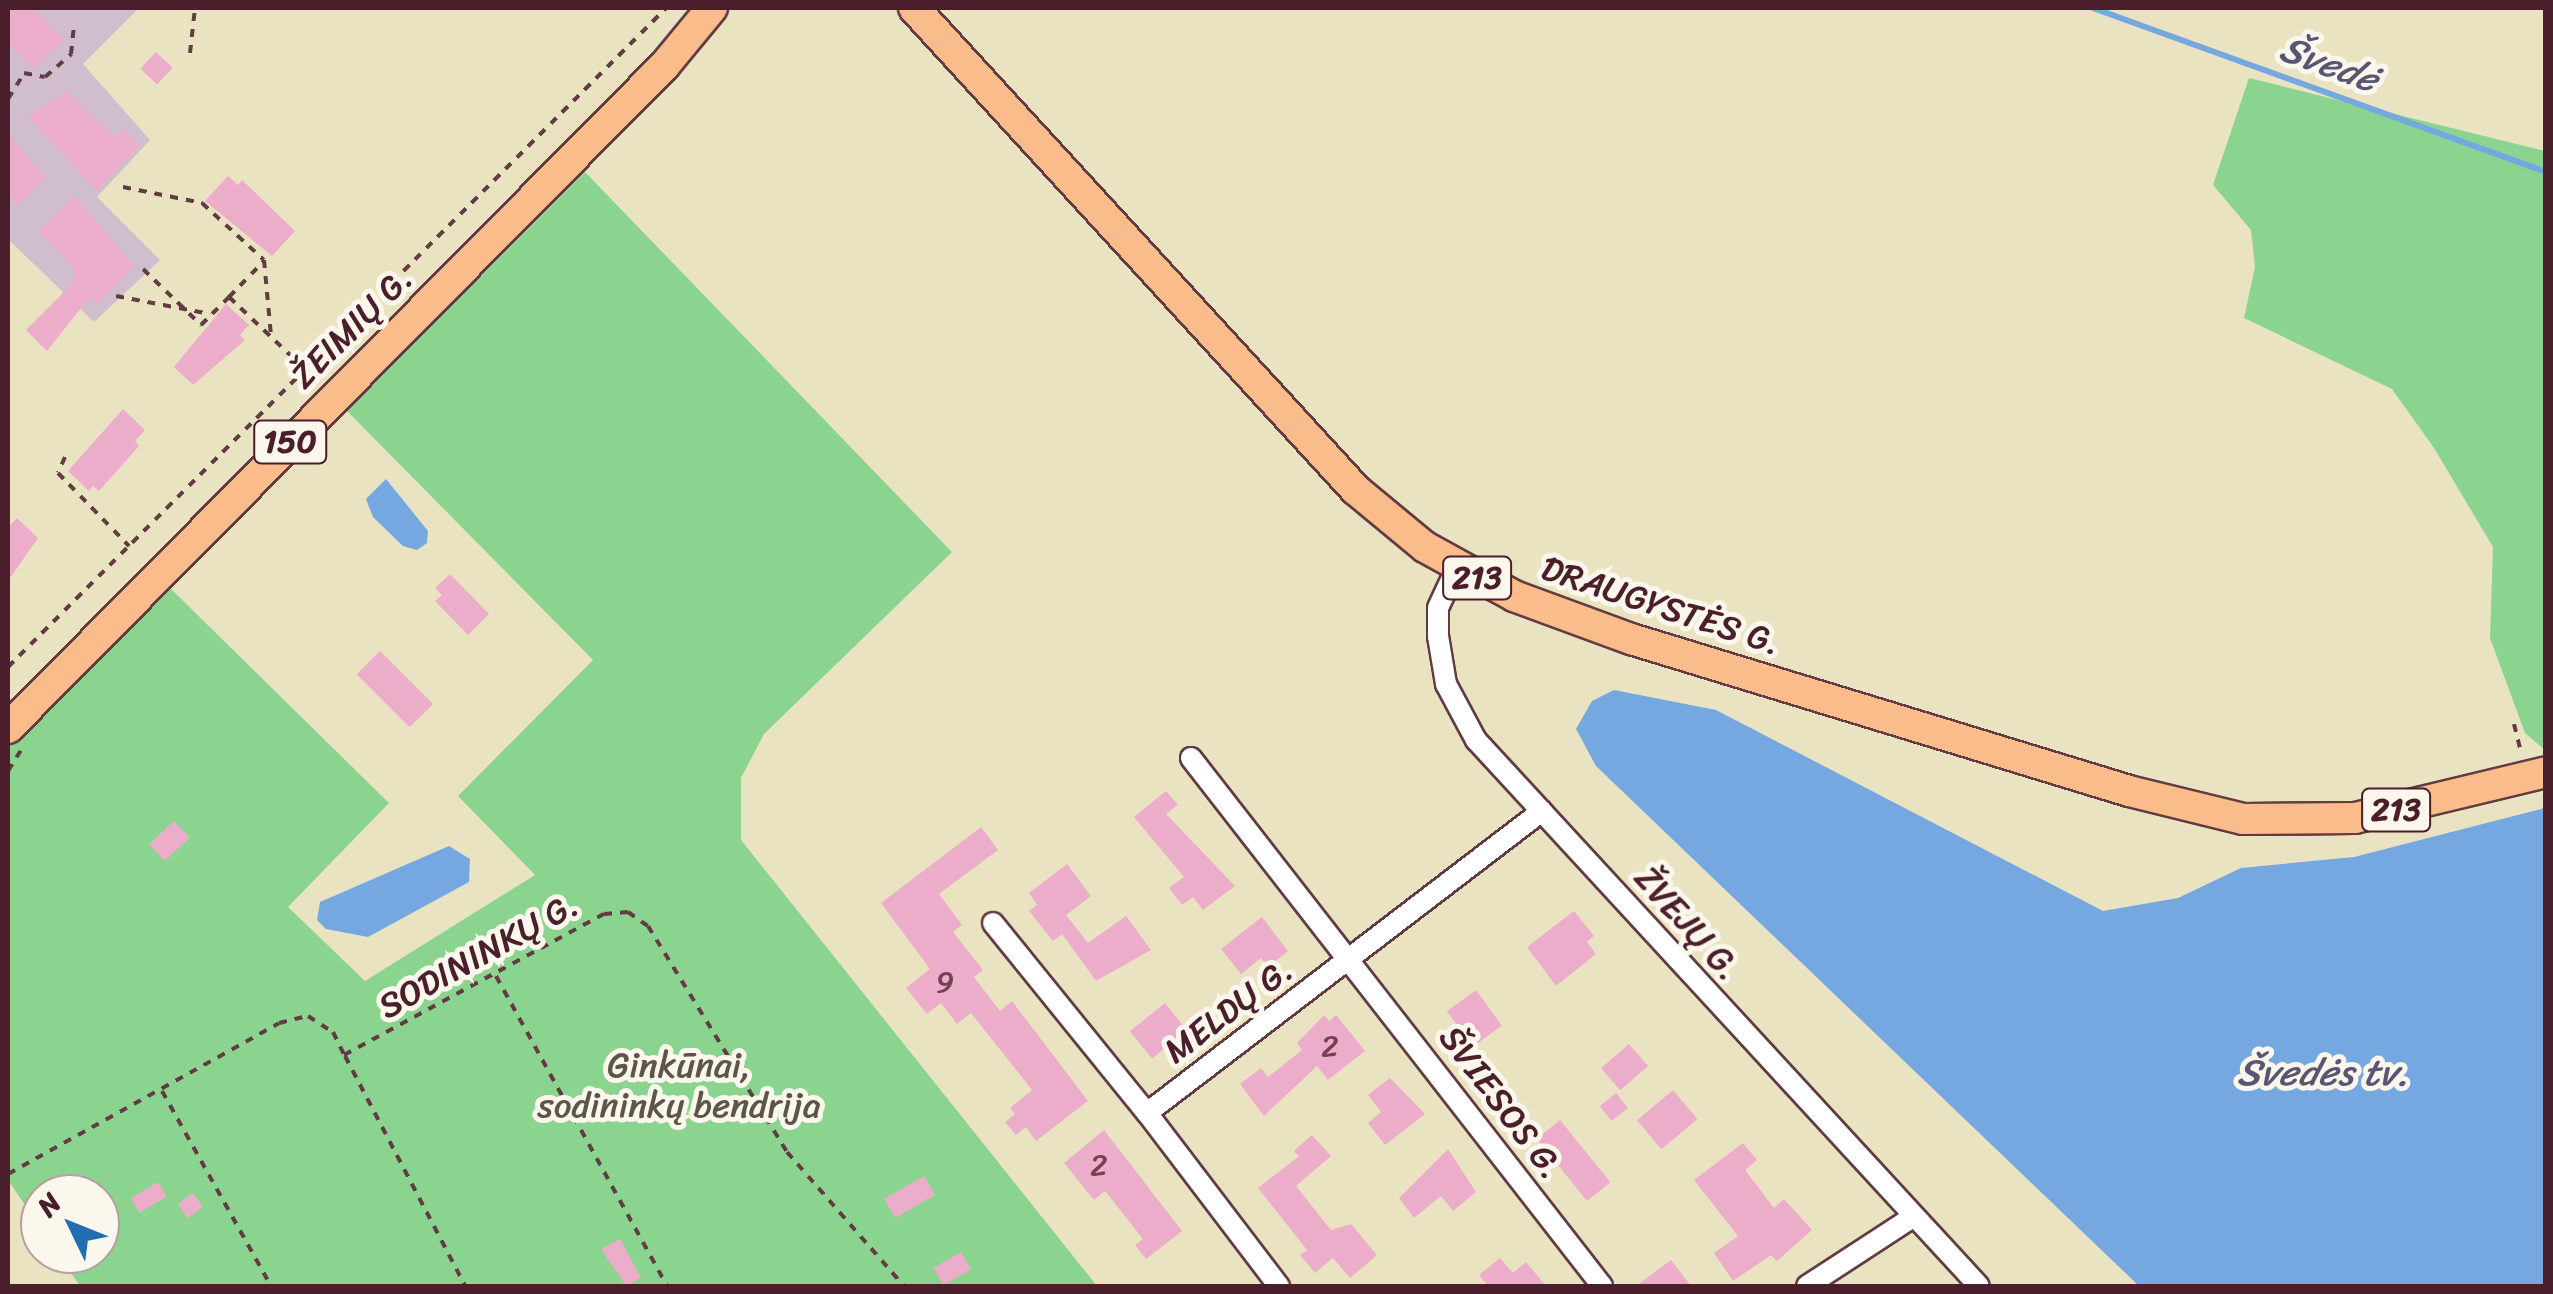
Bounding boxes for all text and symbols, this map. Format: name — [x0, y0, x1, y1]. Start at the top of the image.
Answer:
water label: Švedė — [2274, 25, 2384, 103]
street label: ŽEIMIŲ G. — [281, 257, 421, 397]
road number: 150 — [252, 415, 328, 469]
street label: DRAUGYSTĖS G. — [1536, 547, 1786, 663]
road number: 213 — [1442, 551, 1512, 605]
road number: 213 — [2361, 783, 2431, 837]
street label: ŽVEJŲ G. — [1626, 857, 1750, 989]
street label: SODININKŲ G. — [371, 883, 585, 1027]
street label: MELDŲ G. — [1156, 948, 1300, 1072]
house number: 9 — [936, 964, 954, 1000]
street label: ŠVIESOS G. — [1431, 1017, 1573, 1187]
house number: 2 — [1321, 1028, 1339, 1064]
park label: Ginkūnai, sodininkų bendrija — [537, 1044, 821, 1126]
water label: Švedės tv. — [2237, 1050, 2409, 1096]
house number: 2 — [1090, 1147, 1108, 1183]
north arrow — [20, 1174, 120, 1274]
text: N — [25, 1181, 74, 1228]

